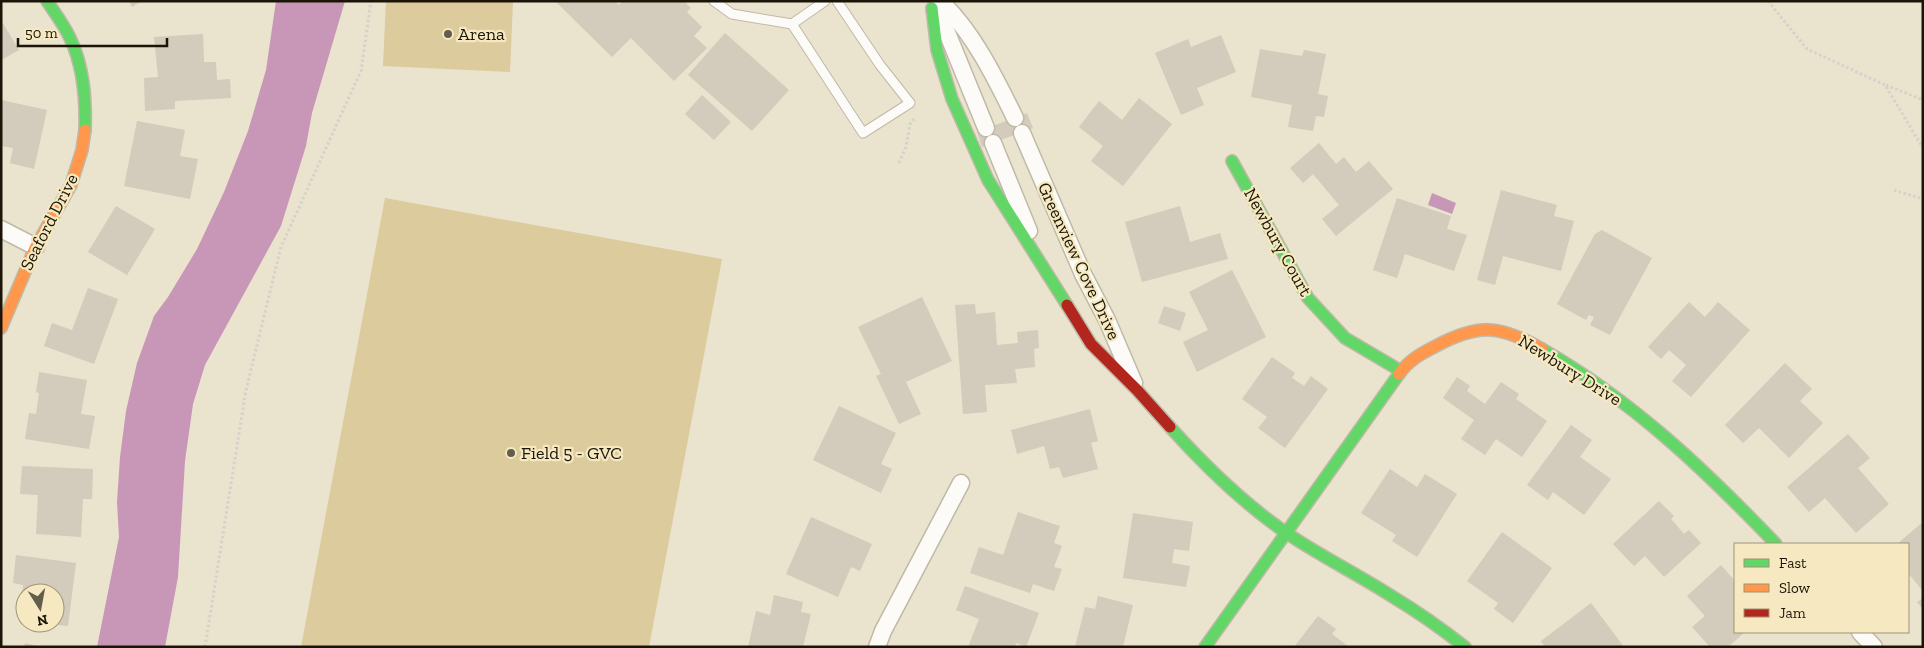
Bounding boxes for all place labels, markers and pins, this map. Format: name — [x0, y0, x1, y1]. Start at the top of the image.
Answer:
place label: Arena — [458, 23, 505, 45]
marker: Arena — [442, 28, 454, 40]
place label: Field 5 - GVC — [521, 442, 622, 464]
marker: Field 5 - GVC — [505, 447, 517, 459]

